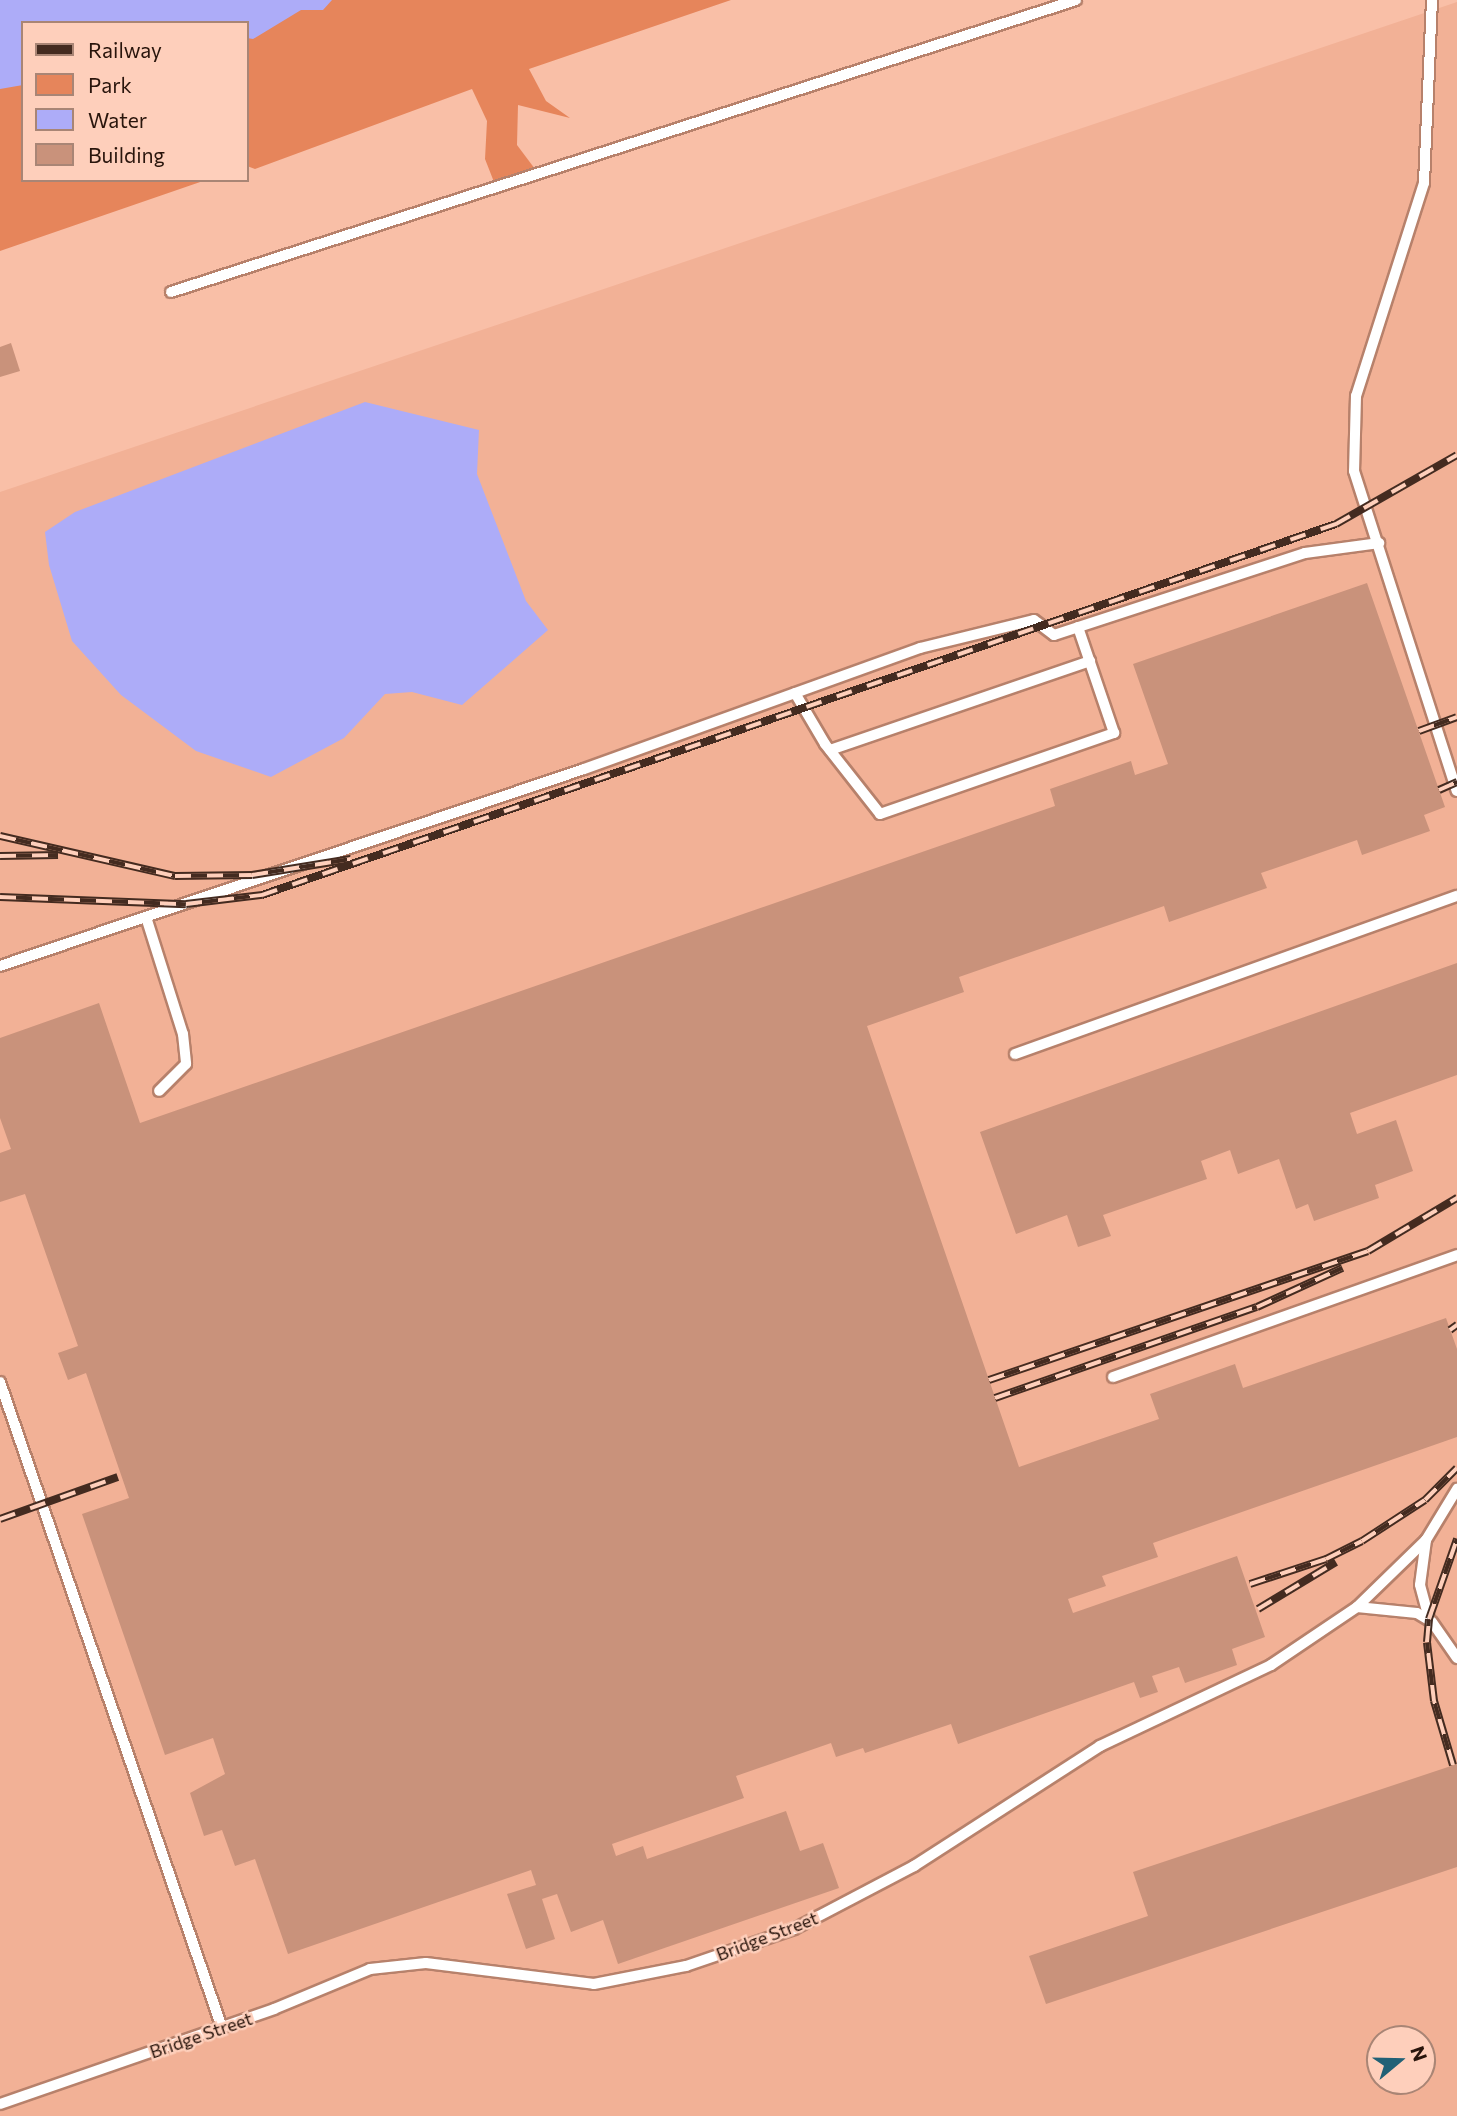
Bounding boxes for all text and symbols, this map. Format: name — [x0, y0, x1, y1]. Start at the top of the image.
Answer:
legend — [21, 21, 248, 182]
text: Railway — [88, 37, 162, 62]
text: Park — [88, 72, 132, 97]
text: Water — [88, 107, 147, 132]
text: Building — [88, 142, 165, 167]
street label: Bridge Street — [713, 1907, 821, 1965]
street label: Bridge Street — [147, 2007, 255, 2063]
north arrow — [1366, 2025, 1436, 2095]
text: N — [1406, 2043, 1433, 2064]

